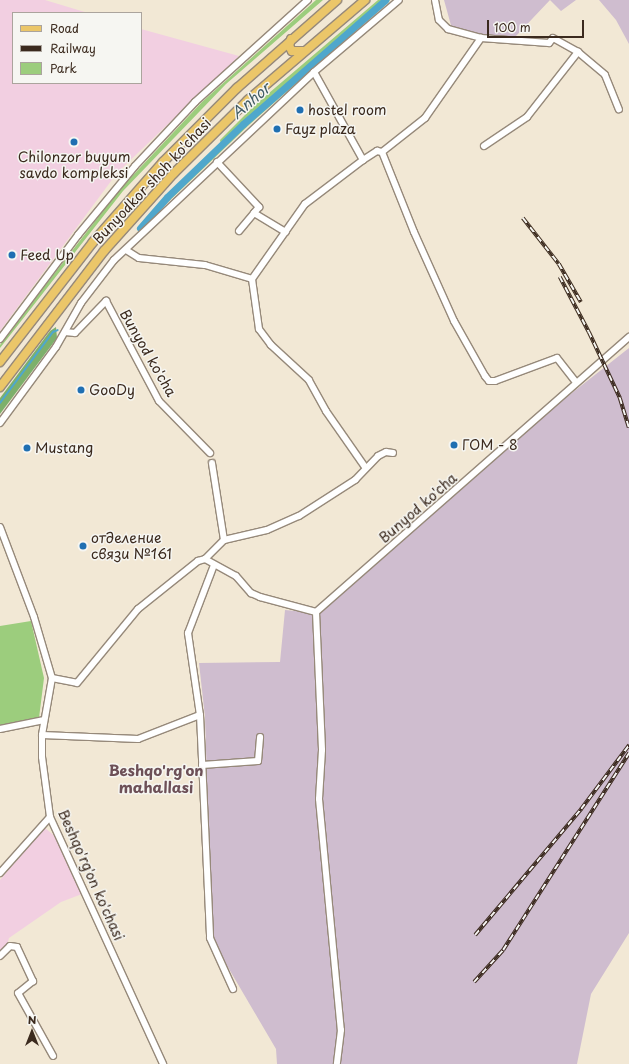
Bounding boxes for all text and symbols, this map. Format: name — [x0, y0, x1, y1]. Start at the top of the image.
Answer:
legend — [12, 12, 142, 84]
scale bar — [489, 12, 586, 38]
text: 100 m — [494, 18, 531, 36]
text: Road — [50, 19, 79, 37]
text: Railway — [50, 39, 96, 57]
text: Park — [50, 59, 77, 77]
water label: Anhor — [227, 78, 273, 122]
place label: hostel room — [308, 102, 387, 118]
marker: hostel room — [295, 105, 305, 115]
street label: Bunyodkor shoh ko'chasi — [89, 115, 215, 247]
place label: Fayz plaza — [285, 121, 357, 137]
marker: Fayz plaza — [272, 124, 282, 134]
marker: Chilonzor buyum savdo kompleksi — [69, 137, 79, 147]
place label: Chilonzor buyum savdo kompleksi — [17, 149, 131, 182]
place label: Feed Up — [20, 247, 74, 263]
marker: Feed Up — [7, 250, 17, 260]
street label: Bunyod ko'cha — [116, 307, 180, 399]
place label: GooDy — [89, 382, 135, 398]
marker: GooDy — [76, 385, 86, 395]
place label: ГОМ - 8 — [462, 437, 518, 453]
place label: Mustang — [35, 440, 93, 456]
marker: ГОМ - 8 — [449, 440, 459, 450]
marker: Mustang — [22, 443, 32, 453]
street label: Bunyod ko'cha — [376, 470, 460, 546]
place label: отделение связи №161 — [91, 530, 172, 562]
marker: отделение связи №161 — [78, 541, 88, 551]
district label: Beshqo'rg'on mahallasi — [108, 760, 204, 795]
street label: Beshqo'rg'on ko'chasi — [54, 807, 128, 943]
text: N — [28, 1011, 36, 1028]
north arrow — [12, 1012, 52, 1052]

